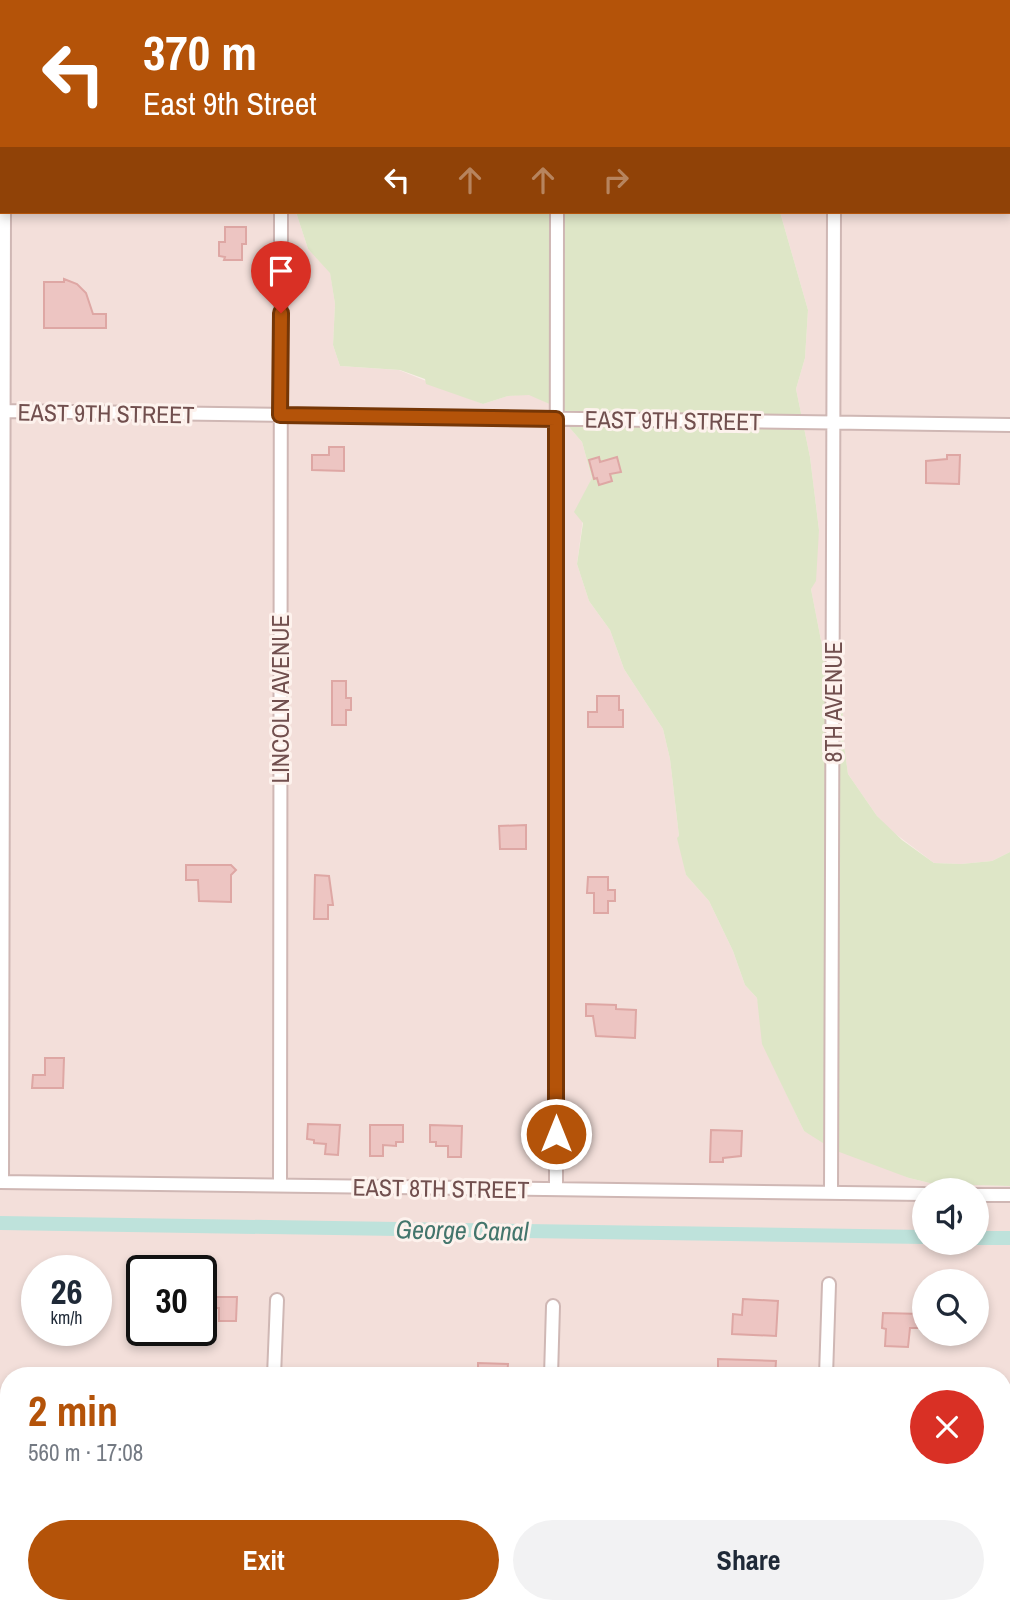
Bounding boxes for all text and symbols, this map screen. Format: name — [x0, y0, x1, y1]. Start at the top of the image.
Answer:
text: 370 m — [143, 19, 257, 85]
icon: left — [28, 28, 119, 119]
text: East 9th Street — [143, 82, 317, 125]
icon: left — [378, 161, 416, 199]
icon: ahead — [451, 161, 489, 199]
icon: ahead — [524, 161, 562, 199]
icon: right — [597, 161, 635, 199]
pin — [251, 241, 311, 313]
icon: arrive — [262, 252, 300, 290]
street label: EAST 9TH STREET — [17, 395, 195, 431]
street label: EAST 9TH STREET — [584, 402, 762, 438]
street label: LINCOLN AVENUE — [264, 614, 296, 784]
street label: 8TH AVENUE — [817, 641, 849, 763]
position arrow — [519, 1097, 593, 1171]
street label: EAST 8TH STREET — [352, 1170, 530, 1206]
map controls — [912, 1178, 989, 1346]
button: sound — [912, 1178, 989, 1255]
water label: George Canal — [395, 1211, 530, 1249]
speed limit sign: 30 — [126, 1255, 217, 1346]
text: 26 — [51, 1268, 82, 1315]
button: search — [912, 1269, 989, 1346]
text: km/h — [51, 1305, 83, 1330]
text: 2 min — [28, 1383, 118, 1439]
button: close — [910, 1390, 984, 1464]
text: 560 m · 17:08 — [28, 1437, 143, 1468]
button: Exit — [28, 1520, 499, 1600]
button: Share — [513, 1520, 984, 1600]

